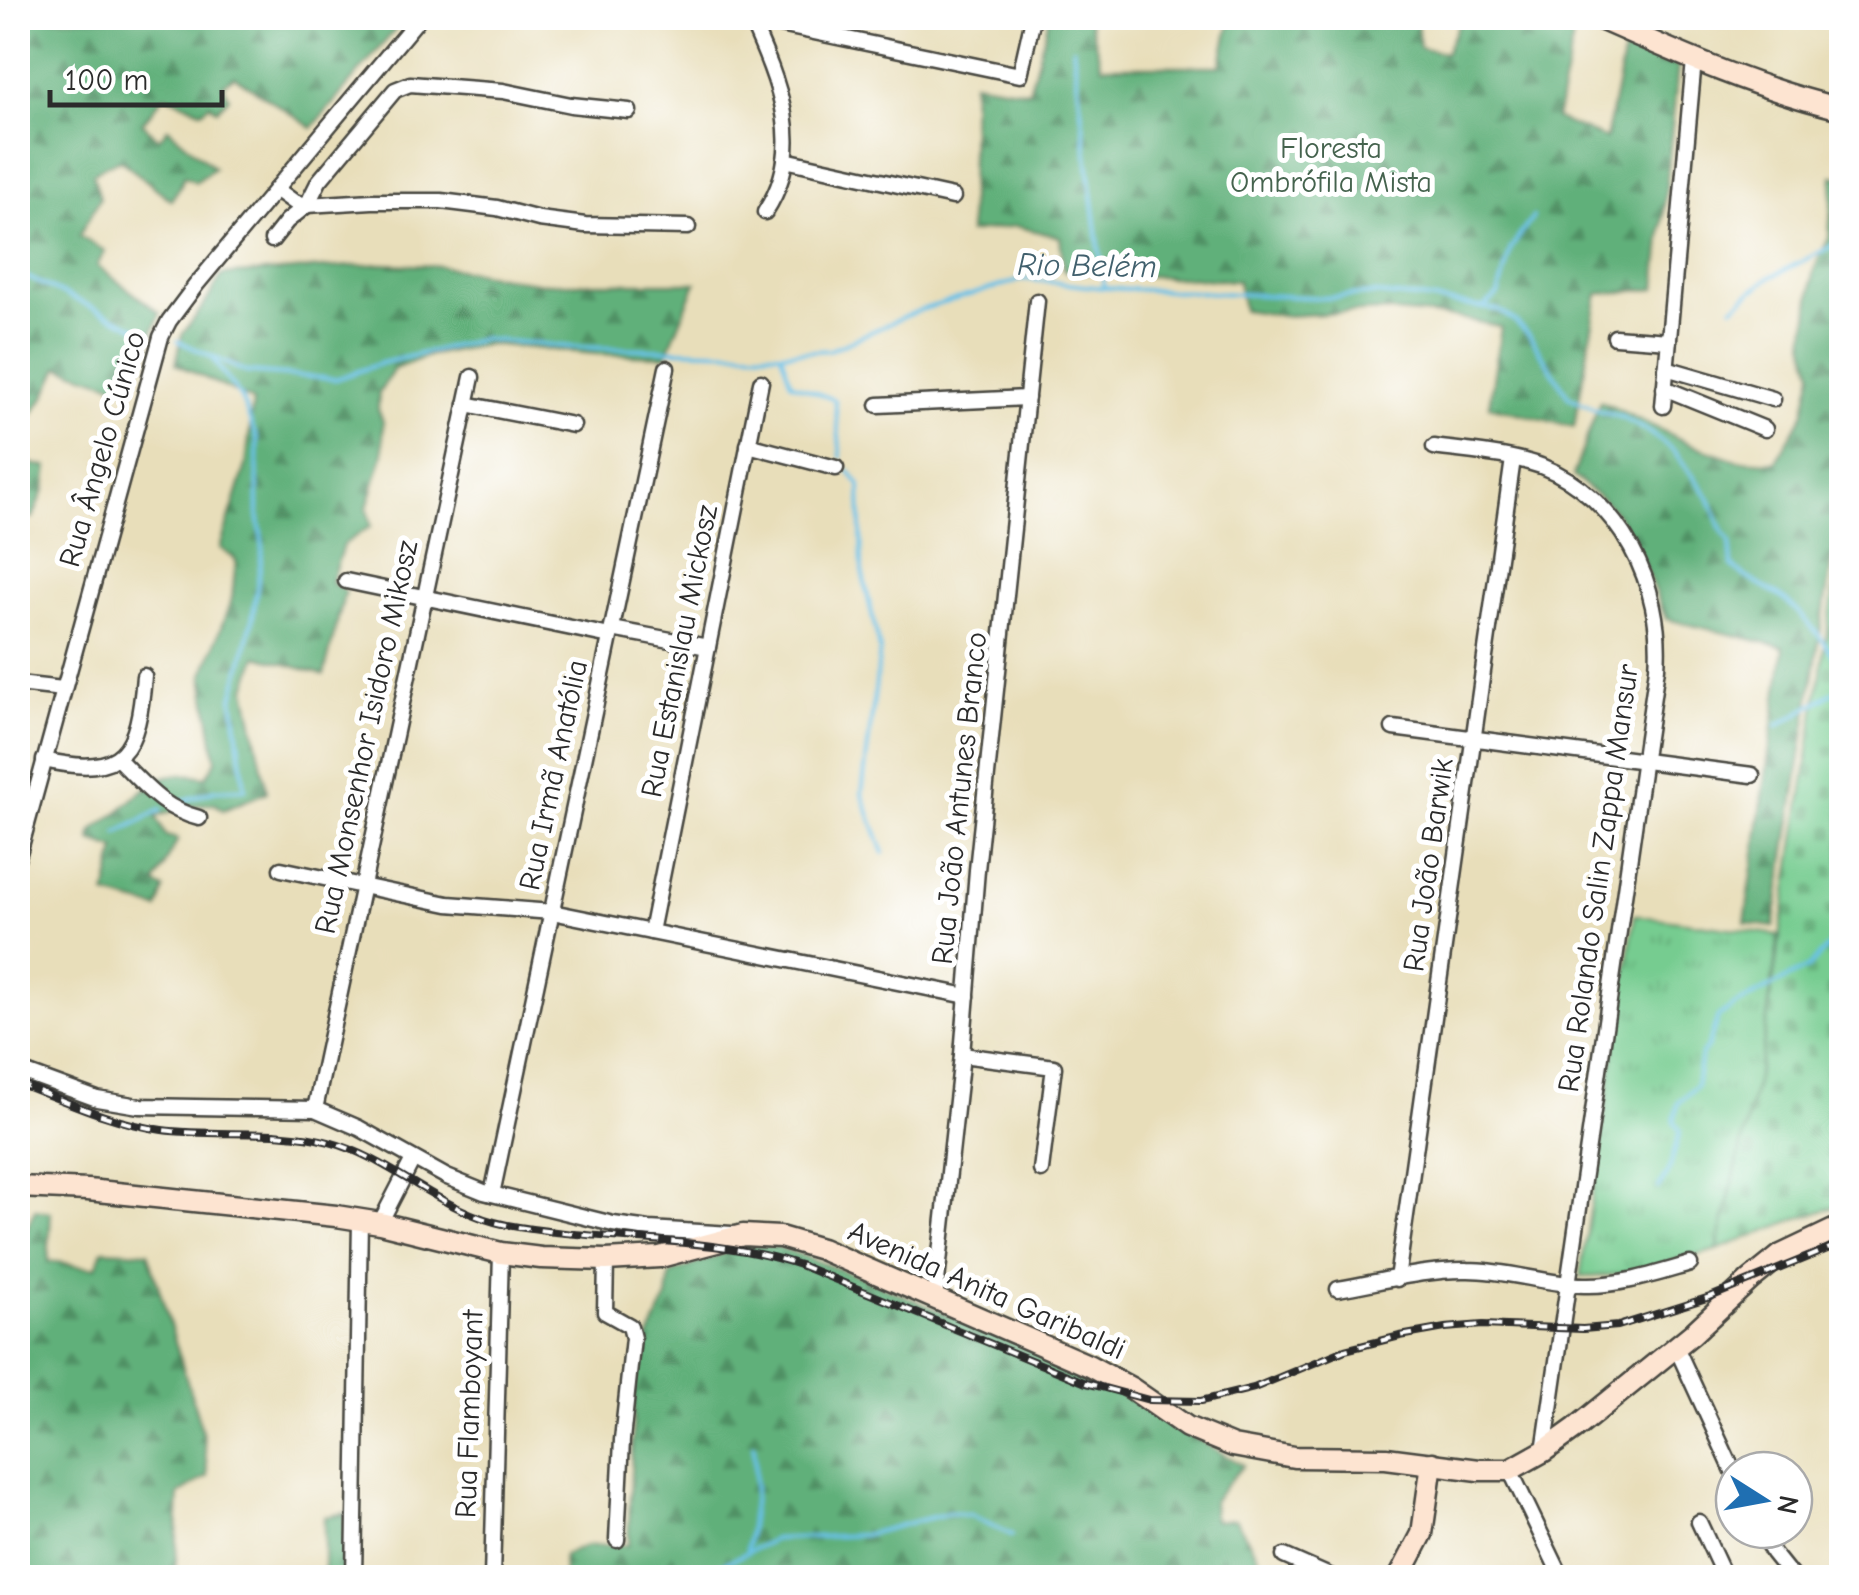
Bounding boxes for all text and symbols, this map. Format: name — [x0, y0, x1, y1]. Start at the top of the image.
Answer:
scale bar — [50, 45, 222, 107]
text: 100 m — [65, 63, 148, 98]
park label: Floresta Ombrófila Mista — [1230, 131, 1432, 200]
water label: Rio Belém — [1017, 246, 1157, 285]
street label: Rua Ângelo Cúnico — [51, 327, 153, 571]
street label: Rua Estanislau Mickosz — [634, 502, 725, 800]
street label: Rua Monsenhor Isidoro Mikosz — [308, 537, 425, 937]
street label: Rua João Antunes Branco — [925, 630, 994, 966]
street label: Rua Irmã Anatólia — [512, 657, 595, 893]
street label: Rua Rolando Salin Zappa Mansur — [1551, 662, 1646, 1094]
street label: Rua João Barwik — [1396, 756, 1461, 974]
street label: Avenida Anita Garibaldi — [843, 1214, 1131, 1367]
street label: Rua Flamboyant — [448, 1308, 491, 1519]
north arrow — [1714, 1450, 1814, 1550]
text: N — [1770, 1493, 1805, 1517]

